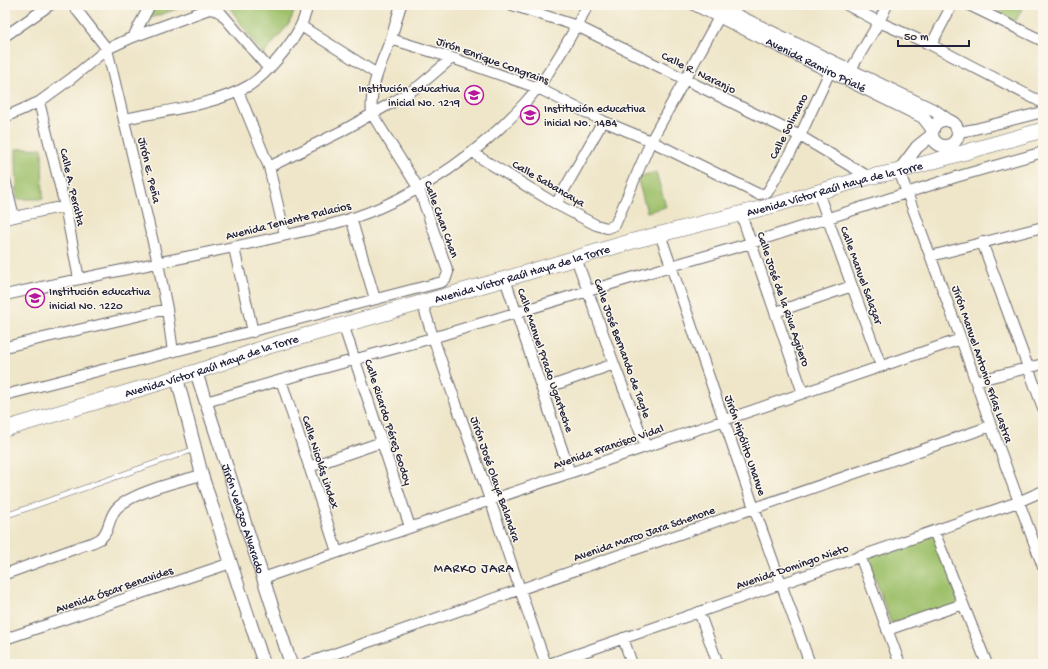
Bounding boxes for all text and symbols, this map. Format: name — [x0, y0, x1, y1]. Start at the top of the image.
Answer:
scale bar — [898, 22, 969, 48]
text: 50 m — [904, 31, 929, 45]
street label: Jirón Enrique Congrains — [434, 35, 551, 89]
street label: Avenida Ramiro Prialé — [763, 35, 868, 97]
street label: Calle R. Naranjo — [659, 50, 738, 98]
place label: Institución educativa inicial No. 1219 — [358, 83, 460, 111]
school or university icon: Institución educativa inicial No. 1219 — [463, 84, 485, 106]
street label: Calle Solimano — [767, 92, 812, 162]
place label: Institución educativa inicial No. 1484 — [544, 103, 646, 131]
school or university icon: Institución educativa inicial No. 1484 — [519, 104, 541, 126]
street label: Jirón E. Peña — [134, 136, 163, 205]
street label: Calle A. Peralta — [55, 147, 87, 228]
street label: Calle Sabancaya — [509, 158, 587, 211]
street label: Avenida Víctor Raúl Haya de la Torre — [746, 159, 925, 221]
street label: Calle Chan Chan — [420, 179, 461, 260]
street label: Avenida Teniente Palacios — [225, 199, 353, 244]
street label: Calle Manuel Salazar — [836, 225, 885, 328]
street label: Calle José de la Riva Agüero — [752, 230, 812, 369]
street label: Avenida Víctor Raúl Haya de la Torre — [433, 243, 613, 308]
street label: Calle José Bernando de Tagle — [589, 277, 653, 421]
street label: Jirón Manuel Antonio Frías Lastra — [948, 284, 1015, 445]
place label: Institución educativa inicial No. 1220 — [49, 286, 151, 314]
school or university icon: Institución educativa inicial No. 1220 — [24, 287, 46, 309]
street label: Calle Manuel Prado Ugarteche — [513, 287, 576, 435]
street label: Avenida Víctor Raúl Haya de la Torre — [123, 333, 301, 402]
street label: Calle Ricardo Pérez Godoy — [360, 358, 414, 488]
street label: Jirón Hipólito Unanue — [720, 393, 768, 499]
street label: Calle Nicolás Lindex — [297, 414, 341, 512]
street label: Jirón José Olaya Balandra — [466, 415, 522, 545]
street label: Avenida Francisco Vidal — [552, 422, 666, 473]
street label: Jirón Velazco Alvarado — [217, 462, 266, 576]
street label: Avenida Marco Jara Schenone — [572, 504, 718, 566]
street label: Avenida Domingo Nieto — [735, 542, 851, 594]
district label: MARKO JARA — [434, 562, 515, 577]
street label: Avenida Óscar Benavides — [54, 564, 176, 618]

